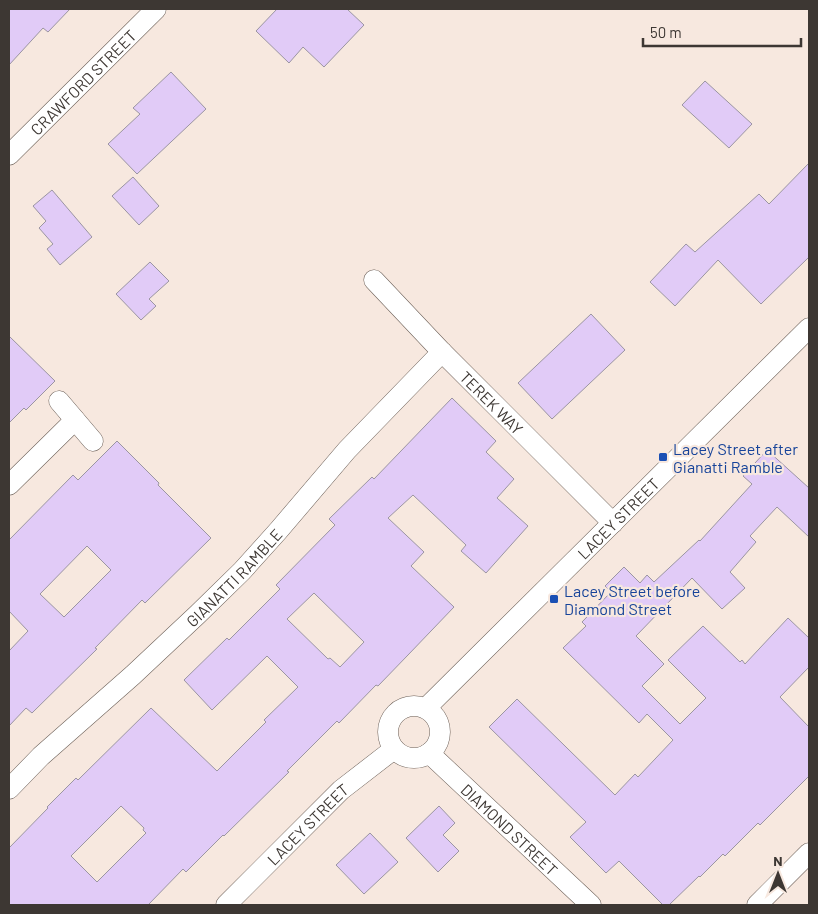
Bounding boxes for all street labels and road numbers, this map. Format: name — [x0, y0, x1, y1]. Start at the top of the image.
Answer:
street label: CRAWFORD STREET — [26, 25, 140, 138]
street label: TEREK WAY — [457, 367, 528, 438]
street label: LACEY STREET — [573, 473, 662, 562]
street label: GIANATTI RAMBLE — [182, 524, 285, 630]
street label: LACEY STREET — [263, 779, 352, 868]
street label: DIAMOND STREET — [458, 779, 562, 879]

